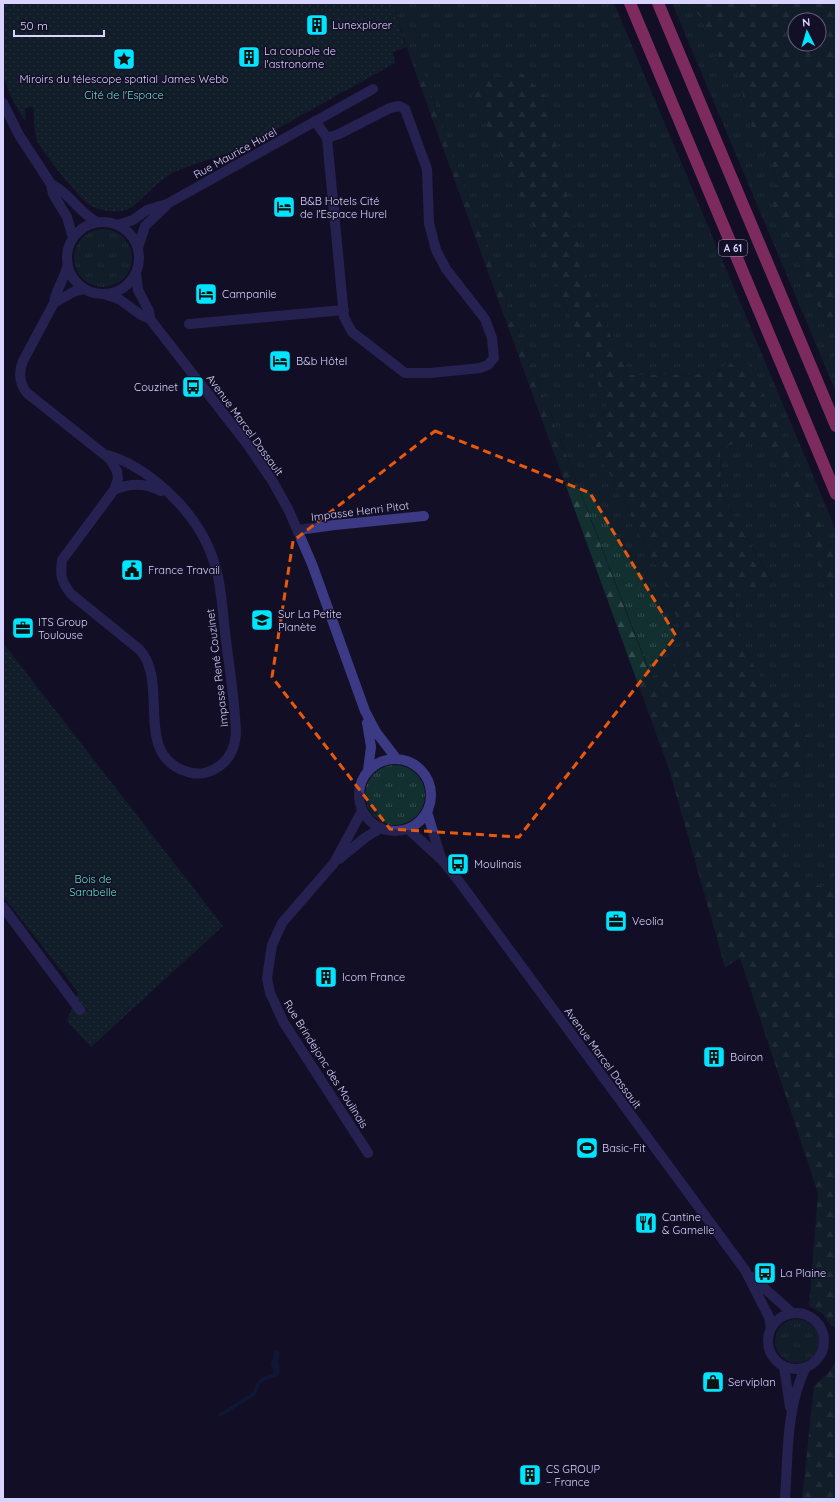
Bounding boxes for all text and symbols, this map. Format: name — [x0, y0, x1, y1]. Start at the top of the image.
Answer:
scale bar — [14, 12, 104, 38]
building icon: Lunexplorer — [304, 12, 330, 38]
north arrow — [787, 12, 827, 52]
text: N — [801, 15, 811, 29]
text: 50 m — [20, 18, 48, 33]
place label: Lunexplorer — [332, 18, 393, 32]
building icon: La coupole de l'astronome — [236, 44, 262, 70]
place label: La coupole de l'astronome — [264, 44, 336, 71]
place icon: Miroirs du télescope spatial James Webb — [111, 46, 137, 72]
place label: Miroirs du télescope spatial James Webb — [20, 72, 229, 86]
park label: Cité de l'Espace — [84, 88, 164, 102]
street label: Rue Maurice Hurel — [191, 124, 279, 182]
hotel icon: B&B Hotels Cité de l’Espace Hurel — [271, 194, 297, 220]
place label: B&B Hotels Cité de l’Espace Hurel — [300, 194, 387, 221]
road number: A 61 — [719, 240, 747, 256]
hotel icon: Campanile — [193, 281, 219, 307]
place label: Campanile — [222, 287, 277, 301]
hotel icon: B&b Hôtel — [267, 348, 293, 374]
place label: B&b Hôtel — [296, 354, 347, 368]
street label: Avenue Marcel Dassault — [204, 372, 287, 479]
bus stop icon: Couzinet — [180, 374, 206, 400]
place label: Couzinet — [134, 380, 178, 394]
street label: Impasse Henri Pitot — [310, 498, 410, 524]
public building icon: France Travail — [119, 557, 145, 583]
place label: France Travail — [148, 563, 220, 577]
school or university icon: Sur La Petite Planète — [249, 607, 275, 633]
place label: Sur La Petite Planète — [278, 607, 342, 634]
street label: Impasse René Couzinet — [203, 608, 231, 728]
office icon: ITS Group Toulouse — [10, 615, 36, 641]
place label: ITS Group Toulouse — [38, 615, 88, 642]
bus stop icon: Moulinais — [445, 851, 471, 877]
place label: Moulinais — [474, 857, 521, 871]
park label: Bois de Sarabelle — [69, 872, 117, 899]
office icon: Veolia — [603, 908, 629, 934]
place label: Veolia — [632, 914, 663, 928]
building icon: Icom France — [313, 964, 339, 990]
place label: Icom France — [342, 970, 405, 984]
street label: Rue Brindejonc des Moulinais — [281, 997, 371, 1131]
street label: Avenue Marcel Dassault — [562, 1005, 645, 1112]
building icon: Boiron — [701, 1044, 727, 1070]
place label: Boiron — [730, 1050, 763, 1064]
sports icon: Basic-Fit — [574, 1135, 600, 1161]
place label: Basic-Fit — [602, 1141, 646, 1155]
restaurant icon: Cantine & Gamelle — [633, 1210, 659, 1236]
place label: Cantine & Gamelle — [662, 1210, 714, 1237]
bus stop icon: La Plaine — [752, 1260, 778, 1286]
place label: La Plaine — [780, 1266, 826, 1280]
shop icon: Serviplan — [700, 1369, 726, 1395]
place label: Serviplan — [728, 1375, 776, 1389]
building icon: CS GROUP – France — [517, 1462, 543, 1488]
place label: CS GROUP – France — [546, 1462, 601, 1489]

